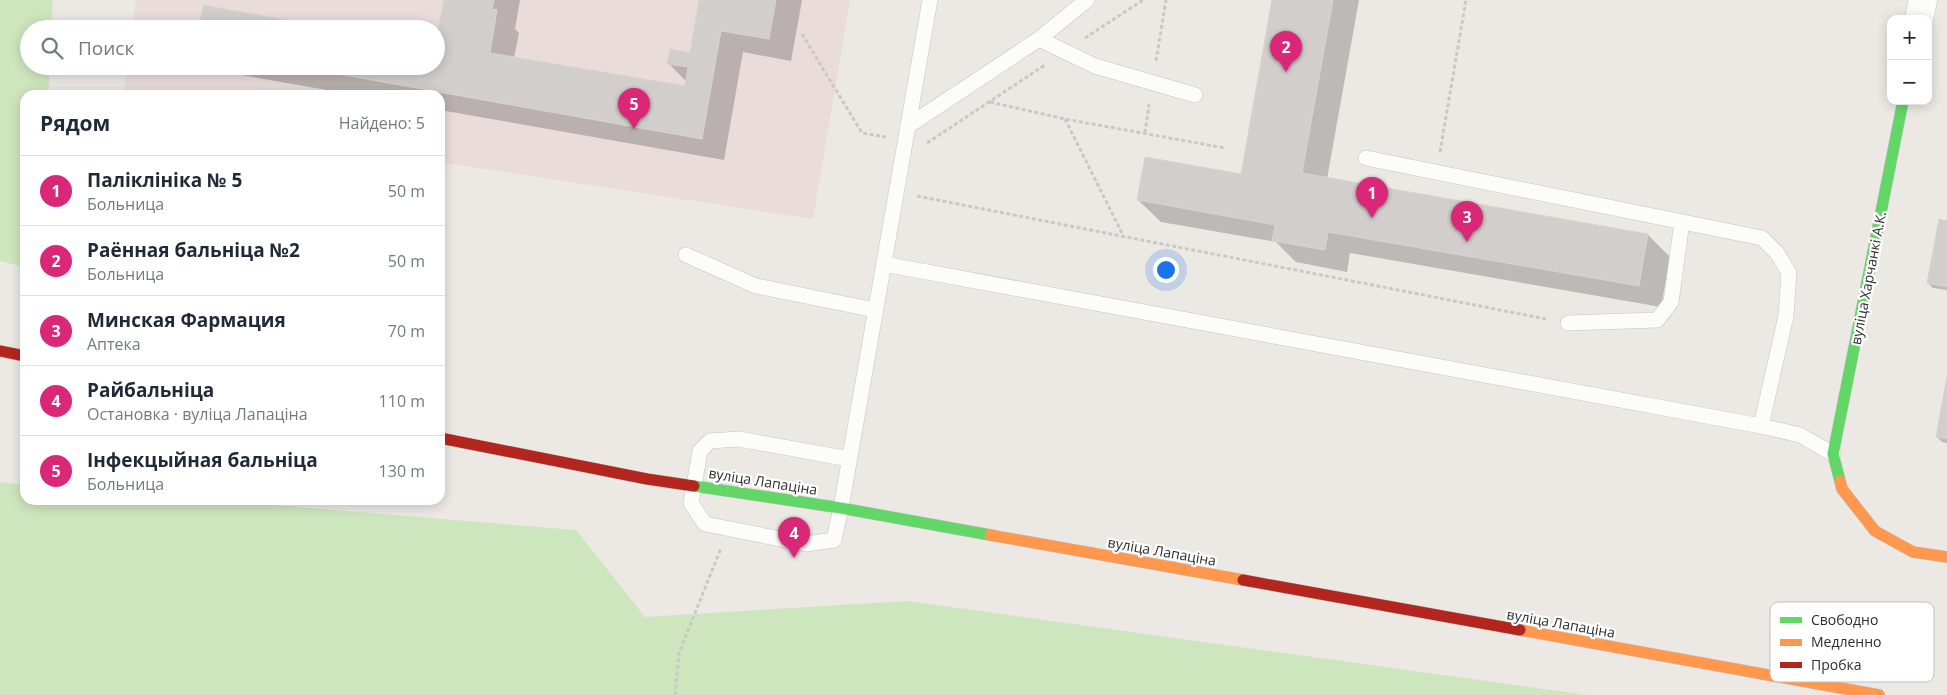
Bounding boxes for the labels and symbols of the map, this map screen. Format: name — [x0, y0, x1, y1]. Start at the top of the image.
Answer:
pin: 2 — [1270, 31, 1302, 72]
pin: 5 — [618, 88, 650, 129]
pin: 1 — [1356, 177, 1388, 218]
pin: 3 — [1451, 201, 1483, 242]
street label: вуліца Харчанкі А.К. — [1846, 210, 1890, 346]
your location — [1153, 257, 1179, 283]
street label: вуліца Лапаціна — [707, 463, 819, 499]
pin: 4 — [778, 517, 810, 558]
street label: вуліца Лапаціна — [1106, 532, 1218, 570]
legend — [1770, 602, 1934, 682]
street label: вуліца Лапаціна — [1505, 604, 1617, 642]
text: Свободно — [1811, 610, 1878, 629]
text: Медленно — [1811, 632, 1882, 651]
text: Пробка — [1811, 655, 1862, 674]

